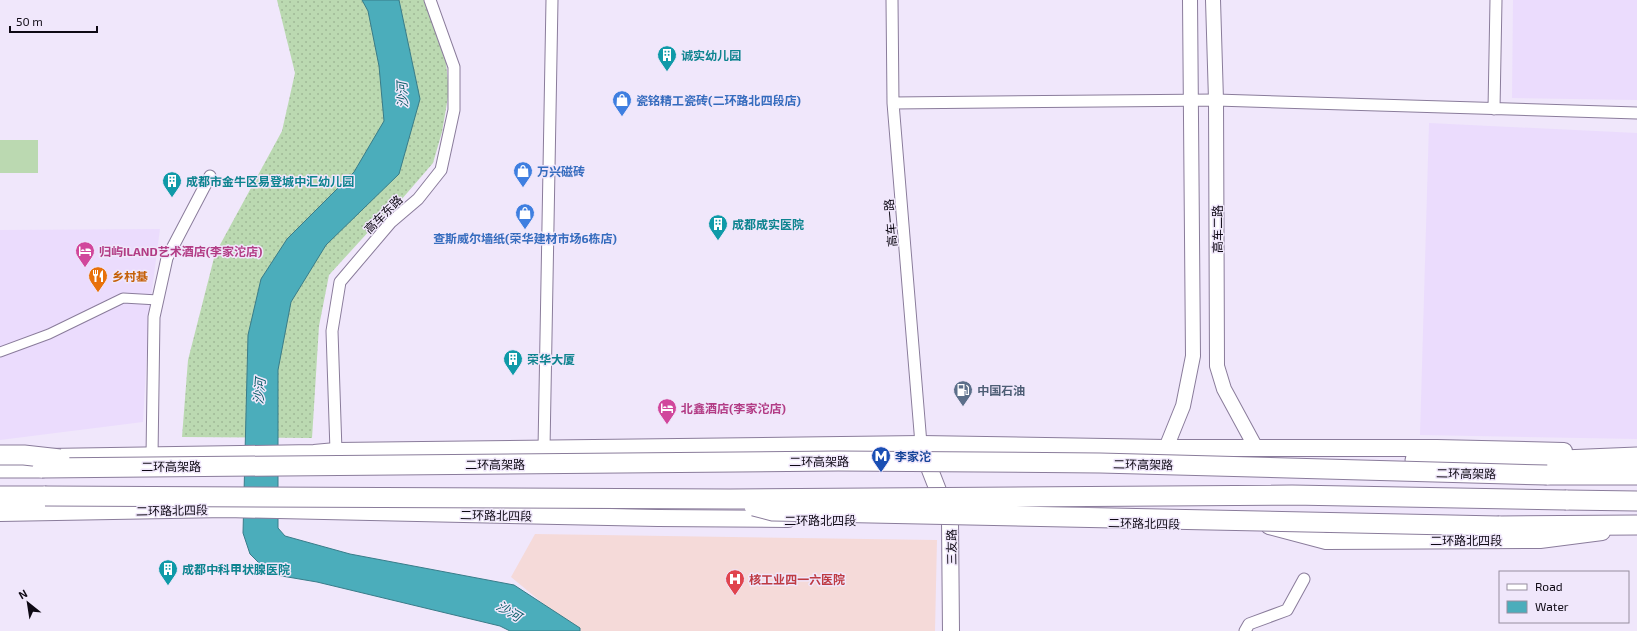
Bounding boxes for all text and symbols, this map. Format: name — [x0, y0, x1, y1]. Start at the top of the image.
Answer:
scale bar — [10, 8, 97, 34]
text: 50 m — [16, 14, 43, 28]
building icon: 诚实幼儿园 — [656, 44, 678, 72]
place label: 诚实幼儿园 — [681, 48, 741, 62]
water label: 沙河 — [393, 79, 410, 108]
shop icon: 瓷铭精工瓷砖(二环路北四段店) — [611, 89, 633, 117]
place label: 瓷铭精工瓷砖(二环路北四段店) — [636, 93, 801, 107]
shop icon: 万兴磁砖 — [512, 160, 534, 188]
place label: 万兴磁砖 — [537, 164, 585, 178]
building icon: 成都市金牛区易登城中汇幼儿园 — [161, 170, 183, 198]
place label: 成都市金牛区易登城中汇幼儿园 — [186, 174, 354, 188]
street label: 高车东路 — [361, 192, 405, 236]
street label: 高车一路 — [881, 198, 899, 248]
shop icon: 查斯威尔墙纸(荣华建材市场6栋店) — [514, 202, 536, 230]
street label: 高车二路 — [1210, 205, 1224, 253]
building icon: 成都成实医院 — [707, 213, 729, 241]
place label: 成都成实医院 — [732, 217, 804, 231]
place label: 查斯威尔墙纸(荣华建材市场6栋店) — [433, 231, 617, 245]
hotel icon: 归屿ILAND艺术酒店(李家沱店) — [74, 240, 96, 268]
place label: 归屿ILAND艺术酒店(李家沱店) — [99, 244, 262, 258]
restaurant icon: 乡村基 — [87, 265, 109, 293]
place label: 乡村基 — [112, 269, 148, 283]
building icon: 荣华大厦 — [502, 348, 524, 376]
place label: 荣华大厦 — [527, 352, 575, 366]
water label: 沙河 — [250, 374, 268, 405]
fuel station icon: 中国石油 — [952, 379, 974, 407]
place label: 中国石油 — [977, 383, 1025, 397]
hotel icon: 北鑫酒店(李家沱店) — [656, 397, 678, 425]
place label: 北鑫酒店(李家沱店) — [681, 401, 786, 415]
metro station icon: 李家沱 — [870, 445, 892, 473]
place label: 李家沱 — [895, 449, 931, 463]
street label: 二环高架路 — [789, 454, 849, 468]
street label: 二环高架路 — [1113, 456, 1173, 472]
street label: 二环高架路 — [465, 457, 525, 471]
street label: 二环高架路 — [141, 459, 201, 473]
street label: 二环高架路 — [1436, 465, 1496, 481]
street label: 二环路北四段 — [136, 502, 208, 518]
street label: 二环路北四段 — [460, 507, 532, 523]
street label: 二环路北四段 — [784, 513, 856, 527]
street label: 二环路北四段 — [1108, 515, 1180, 531]
street label: 三友路 — [944, 529, 958, 565]
street label: 二环路北四段 — [1430, 533, 1502, 547]
building icon: 成都中科甲状腺医院 — [157, 558, 179, 586]
place label: 成都中科甲状腺医院 — [182, 562, 290, 576]
hospital icon: 核工业四一六医院 — [724, 568, 746, 596]
legend — [1499, 571, 1629, 623]
place label: 核工业四一六医院 — [749, 572, 845, 586]
text: Road — [1535, 579, 1563, 593]
north arrow — [8, 583, 48, 623]
text: N — [16, 586, 29, 602]
water label: 沙河 — [494, 597, 527, 626]
text: Water — [1535, 599, 1569, 613]

